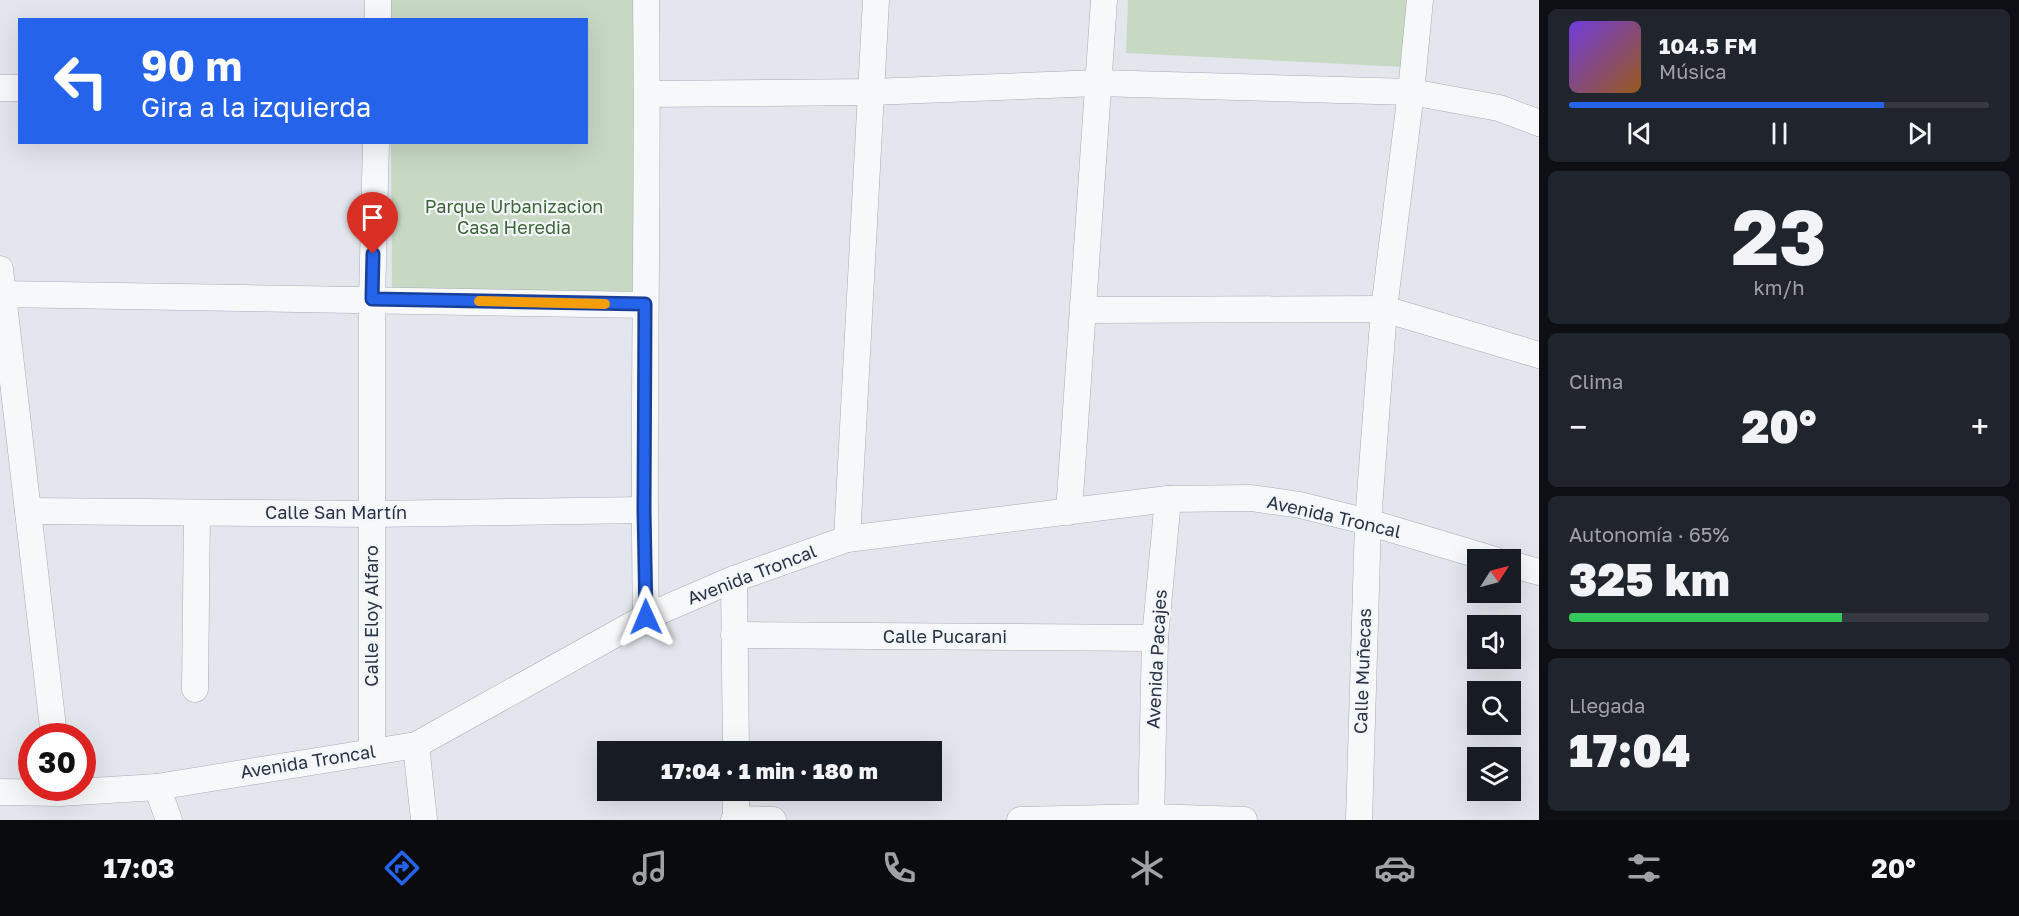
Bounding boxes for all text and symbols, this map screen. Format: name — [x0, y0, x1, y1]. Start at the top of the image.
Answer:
text: 104.5 FM — [1659, 32, 1757, 59]
text: 90 m — [141, 40, 242, 90]
icon: left — [42, 42, 120, 120]
text: Música — [1659, 59, 1726, 83]
text: Gira a la izquierda — [141, 91, 371, 123]
icon: previous — [1623, 117, 1656, 150]
icon: pause — [1763, 117, 1796, 150]
icon: next — [1903, 117, 1936, 150]
text: 23 — [1731, 189, 1827, 282]
pin — [347, 192, 398, 254]
park label: Parque Urbanizacion Casa Heredia — [425, 195, 603, 238]
icon: arrive — [356, 201, 389, 234]
text: km/h — [1754, 275, 1804, 299]
text: Clima — [1569, 369, 1623, 393]
text: 20° — [1741, 399, 1817, 453]
text: − — [1569, 407, 1587, 446]
text: + — [1971, 407, 1989, 446]
street label: Avenida Troncal — [1265, 490, 1404, 542]
street label: Calle San Martín — [265, 501, 407, 523]
text: Autonomía · 65% — [1569, 522, 1729, 546]
street label: Avenida Troncal — [684, 539, 820, 609]
street label: Calle Eloy Alfaro — [360, 545, 382, 687]
north arrow — [1467, 549, 1521, 603]
map controls — [1467, 549, 1521, 801]
text: 325 km — [1569, 552, 1730, 606]
position arrow — [614, 585, 678, 649]
street label: Avenida Pacajes — [1141, 589, 1171, 729]
street label: Calle Muñecas — [1349, 608, 1375, 734]
button: sound — [1467, 615, 1521, 669]
street label: Calle Pucarani — [883, 625, 1007, 647]
button: search — [1467, 681, 1521, 735]
text: Llegada — [1569, 693, 1645, 717]
speed limit sign: 30 — [18, 723, 96, 801]
text: 17:04 — [1569, 723, 1691, 777]
street label: Avenida Troncal — [239, 739, 377, 783]
button: layers — [1467, 747, 1521, 801]
text: 17:04 · 1 min · 180 m — [661, 757, 878, 784]
icon: directions — [381, 847, 423, 889]
icon: music — [629, 847, 671, 889]
icon: phone — [878, 847, 920, 889]
icon: climate — [1126, 847, 1168, 889]
icon: car — [1374, 847, 1416, 889]
icon: filters — [1623, 847, 1665, 889]
text: 17:03 — [103, 852, 174, 884]
text: 20° — [1871, 852, 1916, 884]

